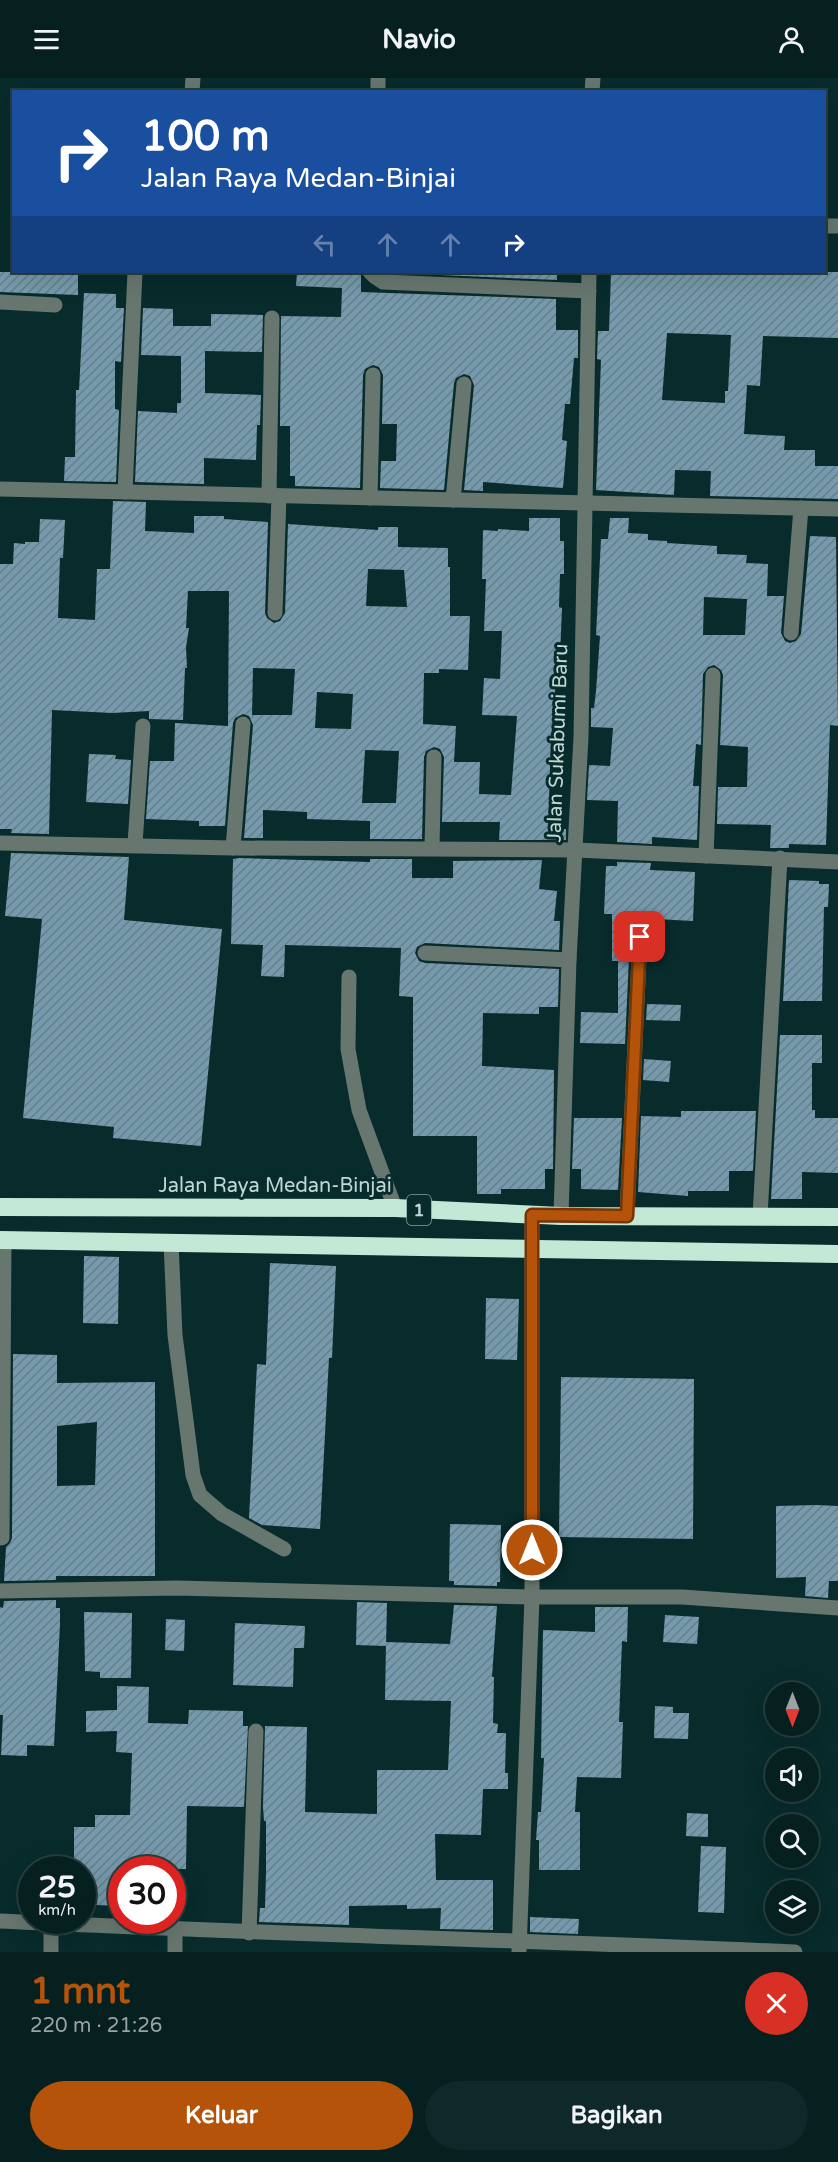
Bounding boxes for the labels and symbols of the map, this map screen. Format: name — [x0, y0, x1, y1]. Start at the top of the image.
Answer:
street label: Jalan Sukabumi Baru — [543, 643, 573, 843]
pin — [614, 911, 665, 962]
street label: Jalan Raya Medan-Binjai — [158, 1174, 392, 1198]
road number: 1 — [407, 1195, 431, 1225]
position arrow — [500, 1518, 564, 1582]
north arrow — [765, 1682, 819, 1736]
speed limit sign: 30 — [108, 1856, 186, 1934]

